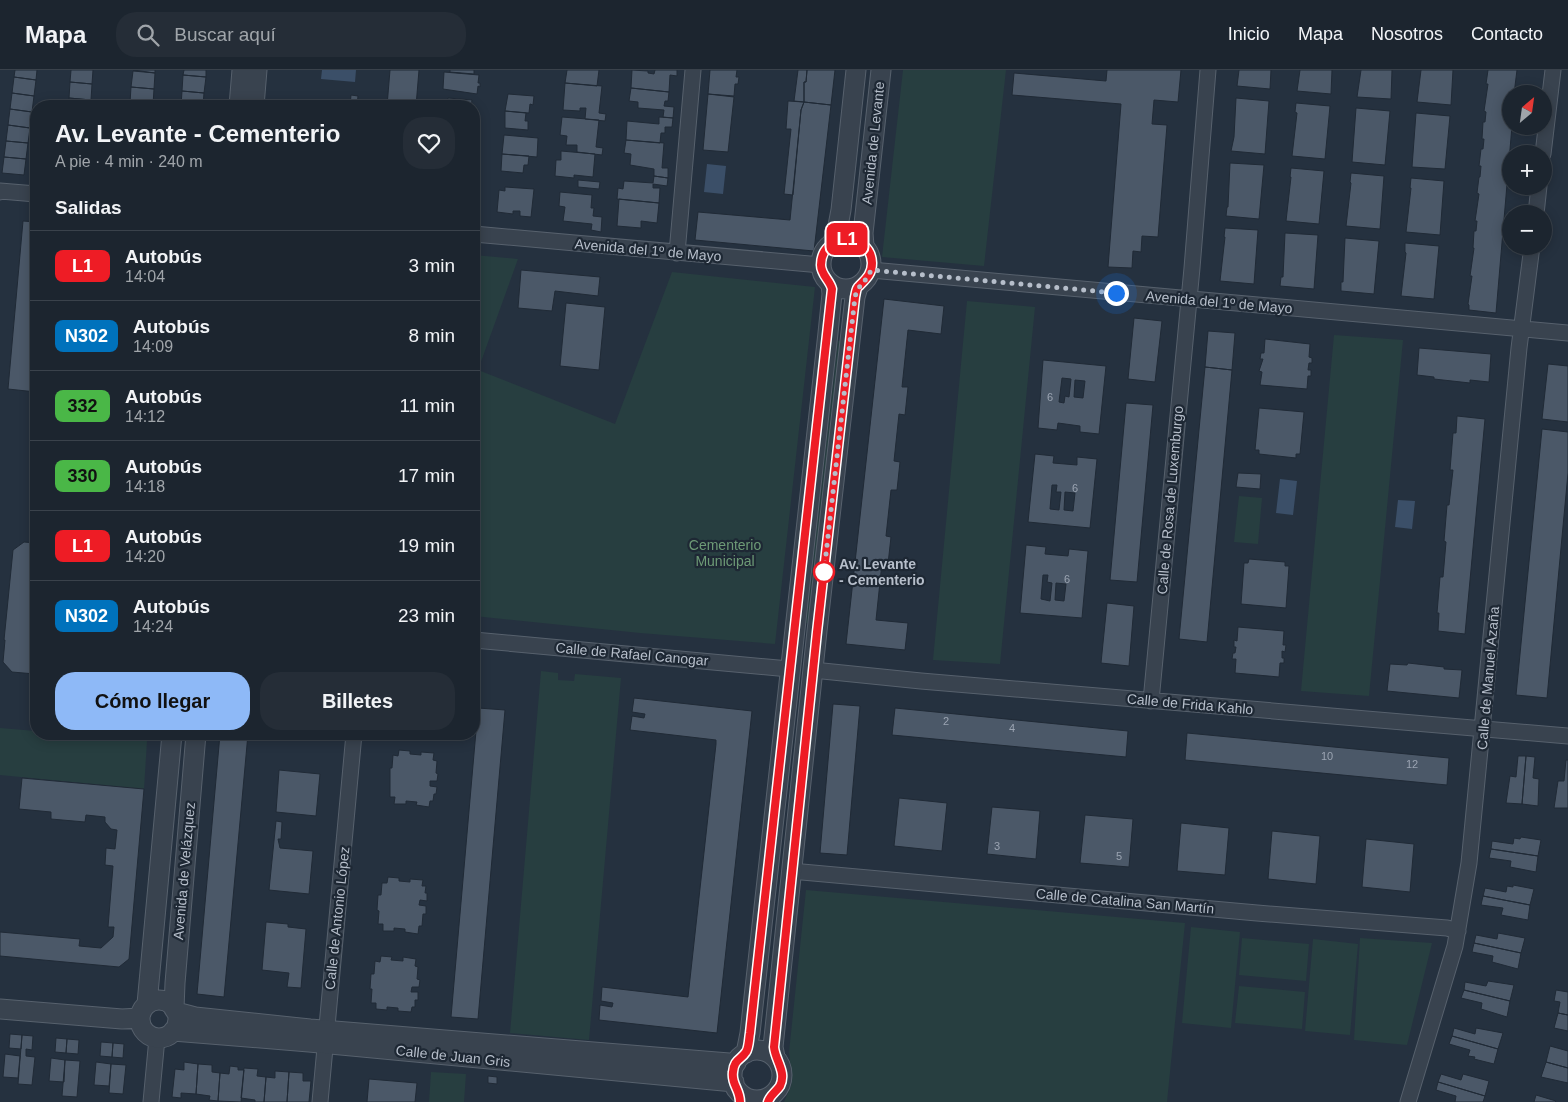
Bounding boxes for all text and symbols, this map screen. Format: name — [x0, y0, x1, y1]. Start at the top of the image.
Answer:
search box — [116, 12, 466, 57]
text: Mapa — [25, 21, 86, 48]
icon: search — [134, 21, 162, 49]
text: Buscar aquí — [174, 24, 276, 45]
text: Inicio — [1228, 24, 1270, 44]
text: Mapa — [1298, 24, 1343, 44]
text: Nosotros — [1371, 24, 1443, 44]
text: Contacto — [1471, 24, 1543, 44]
street label: Avenida de Levante — [859, 81, 887, 205]
north arrow — [1502, 85, 1552, 135]
map controls — [1502, 85, 1552, 255]
button: heart — [403, 117, 455, 169]
text: Av. Levante - Cementerio — [55, 120, 340, 147]
button: + — [1502, 145, 1552, 195]
text: A pie · 4 min · 240 m — [55, 153, 203, 170]
text: Salidas — [55, 197, 122, 218]
button: − — [1502, 205, 1552, 255]
line badge: L1 — [824, 223, 870, 255]
text: L1 — [836, 229, 858, 249]
street label: Avenida del 1º de Mayo — [574, 236, 722, 264]
text: Autobús — [125, 246, 202, 267]
text: 3 min — [409, 255, 455, 276]
text: L1 — [72, 256, 93, 276]
text: 14:04 — [125, 268, 165, 285]
your location — [1104, 281, 1129, 306]
street label: Avenida del 1º de Mayo — [1145, 288, 1293, 316]
text: Autobús — [133, 316, 210, 337]
text: 8 min — [409, 325, 455, 346]
text: N302 — [65, 326, 108, 346]
text: 14:09 — [133, 338, 173, 355]
text: Autobús — [125, 386, 202, 407]
house number: 6 — [1047, 391, 1053, 403]
text: 11 min — [399, 395, 455, 416]
text: 332 — [67, 396, 98, 416]
street label: Calle de Rosa de Luxemburgo — [1154, 405, 1186, 595]
text: 14:12 — [125, 408, 165, 425]
text: Autobús — [125, 456, 202, 477]
text: 17 min — [398, 465, 455, 486]
text: 330 — [67, 466, 98, 486]
text: 14:18 — [125, 478, 165, 495]
house number: 6 — [1072, 482, 1078, 494]
text: Autobús — [125, 526, 202, 547]
text: 19 min — [398, 535, 455, 556]
text: L1 — [72, 536, 93, 556]
park label: Cementerio Municipal — [689, 537, 761, 569]
text: 14:20 — [125, 548, 165, 565]
place label: Av. Levante - Cementerio — [839, 556, 925, 588]
marker: Av. Levante - Cementerio — [813, 561, 835, 583]
house number: 6 — [1064, 573, 1070, 585]
text: Autobús — [133, 596, 210, 617]
text: 23 min — [398, 605, 455, 626]
street label: Calle de Manuel Azaña — [1474, 605, 1502, 750]
text: N302 — [65, 606, 108, 626]
text: 14:24 — [133, 618, 173, 635]
street label: Calle de Rafael Canogar — [555, 639, 709, 669]
button: Cómo llegar — [55, 672, 250, 730]
button: Billetes — [260, 672, 455, 730]
street label: Calle de Frida Kahlo — [1126, 691, 1254, 718]
house number: 2 — [943, 715, 949, 727]
house number: 4 — [1009, 722, 1015, 734]
house number: 10 — [1321, 750, 1333, 762]
house number: 12 — [1406, 758, 1418, 770]
street label: Avenida de Velázquez — [170, 801, 198, 941]
house number: 3 — [994, 840, 1000, 852]
street label: Calle de Antonio López — [322, 846, 352, 990]
house number: 5 — [1116, 850, 1122, 862]
street label: Calle de Catalina San Martín — [1035, 885, 1215, 917]
street label: Calle de Juan Gris — [395, 1042, 511, 1070]

